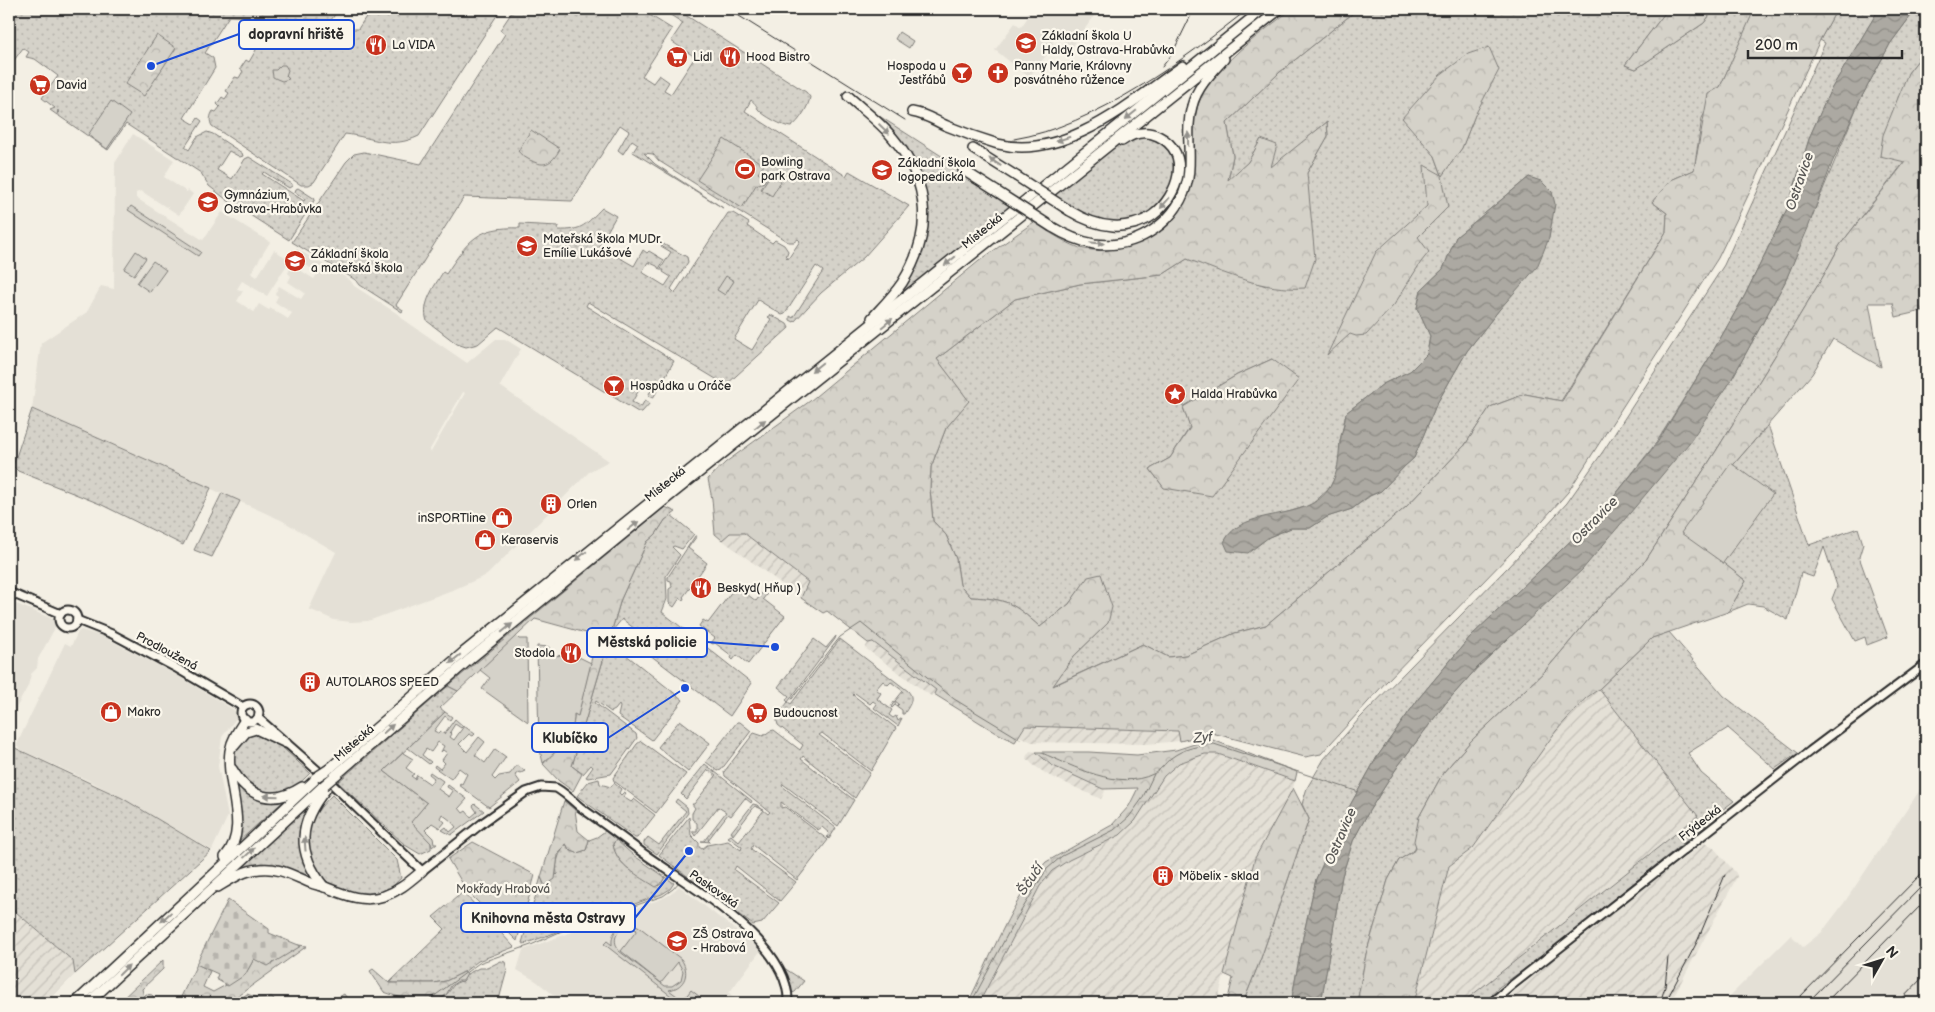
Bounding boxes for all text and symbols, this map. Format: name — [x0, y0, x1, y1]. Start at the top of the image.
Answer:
callout: dopravní hřiště — [239, 20, 354, 49]
text: dopravní hřiště — [248, 26, 344, 43]
scale bar — [1748, 28, 1901, 60]
place label: Základní škola U Haldy, Ostrava-Hrabůvka — [1041, 29, 1175, 58]
school or university icon: Základní škola U Haldy, Ostrava-Hrabůvka — [1014, 31, 1038, 55]
restaurant icon: La VIDA — [364, 33, 388, 57]
text: 200 m — [1755, 36, 1798, 55]
place label: La VIDA — [392, 38, 436, 53]
supermarket icon: Lidl — [665, 45, 689, 69]
restaurant icon: Hood Bistro — [718, 45, 742, 69]
place label: Lidl — [693, 50, 712, 65]
place label: Hood Bistro — [746, 50, 810, 65]
place label: Hospoda u Jestřábů — [887, 59, 946, 88]
place label: Panny Marie, Královny posvátného růžence — [1014, 59, 1132, 88]
bar icon: Hospoda u Jestřábů — [950, 61, 974, 85]
church icon: Panny Marie, Královny posvátného růžence — [986, 61, 1010, 85]
supermarket icon: David — [28, 73, 52, 97]
place label: David — [56, 78, 87, 93]
one-way arrow — [1125, 109, 1138, 120]
one-way arrow — [878, 123, 890, 135]
one-way arrow — [1184, 131, 1192, 147]
one-way arrow — [1056, 135, 1071, 143]
water label: Ostravice — [1782, 150, 1817, 212]
place label: Bowling park Ostrava — [761, 155, 830, 184]
place label: Základní škola logopedická — [897, 156, 976, 185]
sports icon: Bowling park Ostrava — [733, 157, 757, 181]
one-way arrow — [988, 157, 1001, 167]
school or university icon: Základní škola logopedická — [870, 158, 894, 182]
place label: Gymnázium, Ostrava-Hrabůvka — [224, 188, 322, 217]
school or university icon: Gymnázium, Ostrava-Hrabůvka — [196, 190, 220, 214]
one-way arrow — [1160, 197, 1171, 209]
street label: Místecká — [959, 210, 1006, 252]
place label: Mateřská škola MUDr. Emílie Lukášové — [543, 232, 662, 261]
school or university icon: Mateřská škola MUDr. Emílie Lukášové — [515, 234, 539, 258]
one-way arrow — [1090, 240, 1106, 248]
place label: Základní škola a mateřská škola — [310, 247, 403, 276]
school or university icon: Základní škola a mateřská škola — [283, 249, 307, 273]
one-way arrow — [944, 255, 957, 266]
one-way arrow — [880, 317, 893, 328]
one-way arrow — [811, 362, 824, 373]
bar icon: Hospůdka u Oráče — [602, 374, 626, 398]
place label: Hospůdka u Oráče — [630, 379, 731, 394]
place icon: Halda Hrabůvka — [1163, 382, 1187, 406]
place label: Halda Hrabůvka — [1191, 387, 1277, 402]
one-way arrow — [753, 419, 767, 429]
street label: Místecká — [642, 463, 689, 505]
building icon: Orlen — [539, 492, 563, 516]
water label: Ostravice — [1567, 493, 1621, 548]
place label: Orlen — [567, 497, 597, 512]
shop icon: inSPORTline — [490, 506, 514, 530]
place label: inSPORTline — [418, 511, 486, 526]
one-way arrow — [627, 520, 640, 531]
shop icon: Keraservis — [473, 528, 497, 552]
place label: Keraservis — [501, 533, 559, 548]
one-way arrow — [575, 551, 588, 562]
restaurant icon: Beskyd( Hňup ) — [689, 576, 713, 600]
place label: Beskyd( Hňup ) — [717, 581, 801, 596]
one-way arrow — [501, 623, 514, 634]
callout: Městská policie — [587, 628, 707, 657]
street label: Prodloužená — [133, 629, 200, 674]
text: Městská policie — [597, 634, 697, 651]
restaurant icon: Stodola — [559, 641, 583, 665]
place label: Stodola — [515, 646, 555, 661]
one-way arrow — [449, 653, 462, 664]
building icon: AUTOLAROS SPEED — [298, 670, 322, 694]
place label: AUTOLAROS SPEED — [326, 675, 439, 690]
shop icon: Makro — [99, 700, 123, 724]
supermarket icon: Budoucnost — [745, 701, 769, 725]
place label: Makro — [127, 705, 161, 720]
place label: Budoucnost — [773, 706, 838, 721]
street label: Místecká — [331, 722, 378, 765]
one-way arrow — [382, 723, 394, 735]
callout: Klubíčko — [532, 723, 608, 752]
water label: Zyf — [1192, 728, 1215, 747]
text: Klubíčko — [542, 730, 598, 747]
one-way arrow — [263, 792, 279, 800]
street label: Frýdecká — [1676, 802, 1725, 845]
water label: Ostravice — [1321, 805, 1360, 867]
one-way arrow — [300, 835, 308, 851]
one-way arrow — [243, 847, 255, 859]
water label: Ščučí — [1013, 858, 1048, 899]
building icon: Möbelix - sklad — [1151, 864, 1175, 888]
street label: Paskovská — [686, 867, 741, 912]
place label: Möbelix - sklad — [1179, 869, 1259, 884]
park label: Mokřady Hrabová — [456, 882, 550, 897]
callout: Knihovna města Ostravy — [461, 903, 635, 932]
text: Knihovna města Ostravy — [471, 910, 626, 927]
one-way arrow — [160, 911, 172, 923]
place label: ZŠ Ostrava - Hrabová — [692, 926, 754, 956]
school or university icon: ZŠ Ostrava - Hrabová — [665, 929, 689, 953]
north arrow — [1858, 934, 1908, 984]
text: N — [1882, 943, 1902, 962]
one-way arrow — [117, 964, 129, 976]

